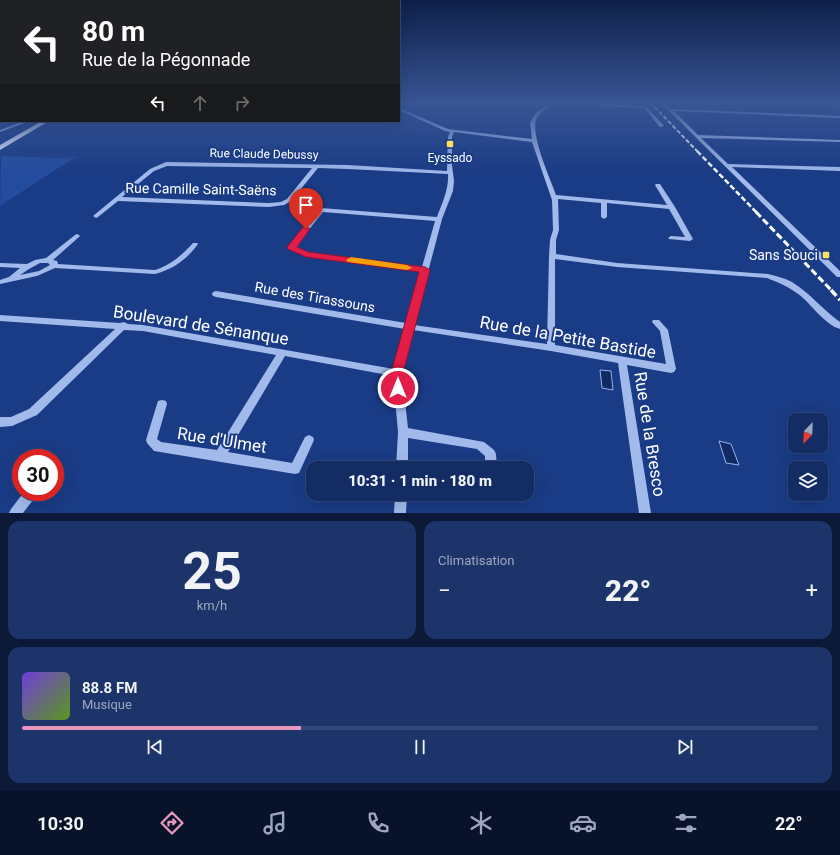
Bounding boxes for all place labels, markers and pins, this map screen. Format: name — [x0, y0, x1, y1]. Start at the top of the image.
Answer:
marker: Eyssado — [445, 139, 455, 149]
place label: Eyssado — [428, 151, 473, 165]
pin — [289, 188, 323, 229]
place label: Sans Souci — [749, 247, 818, 263]
marker: Sans Souci — [821, 250, 831, 260]

